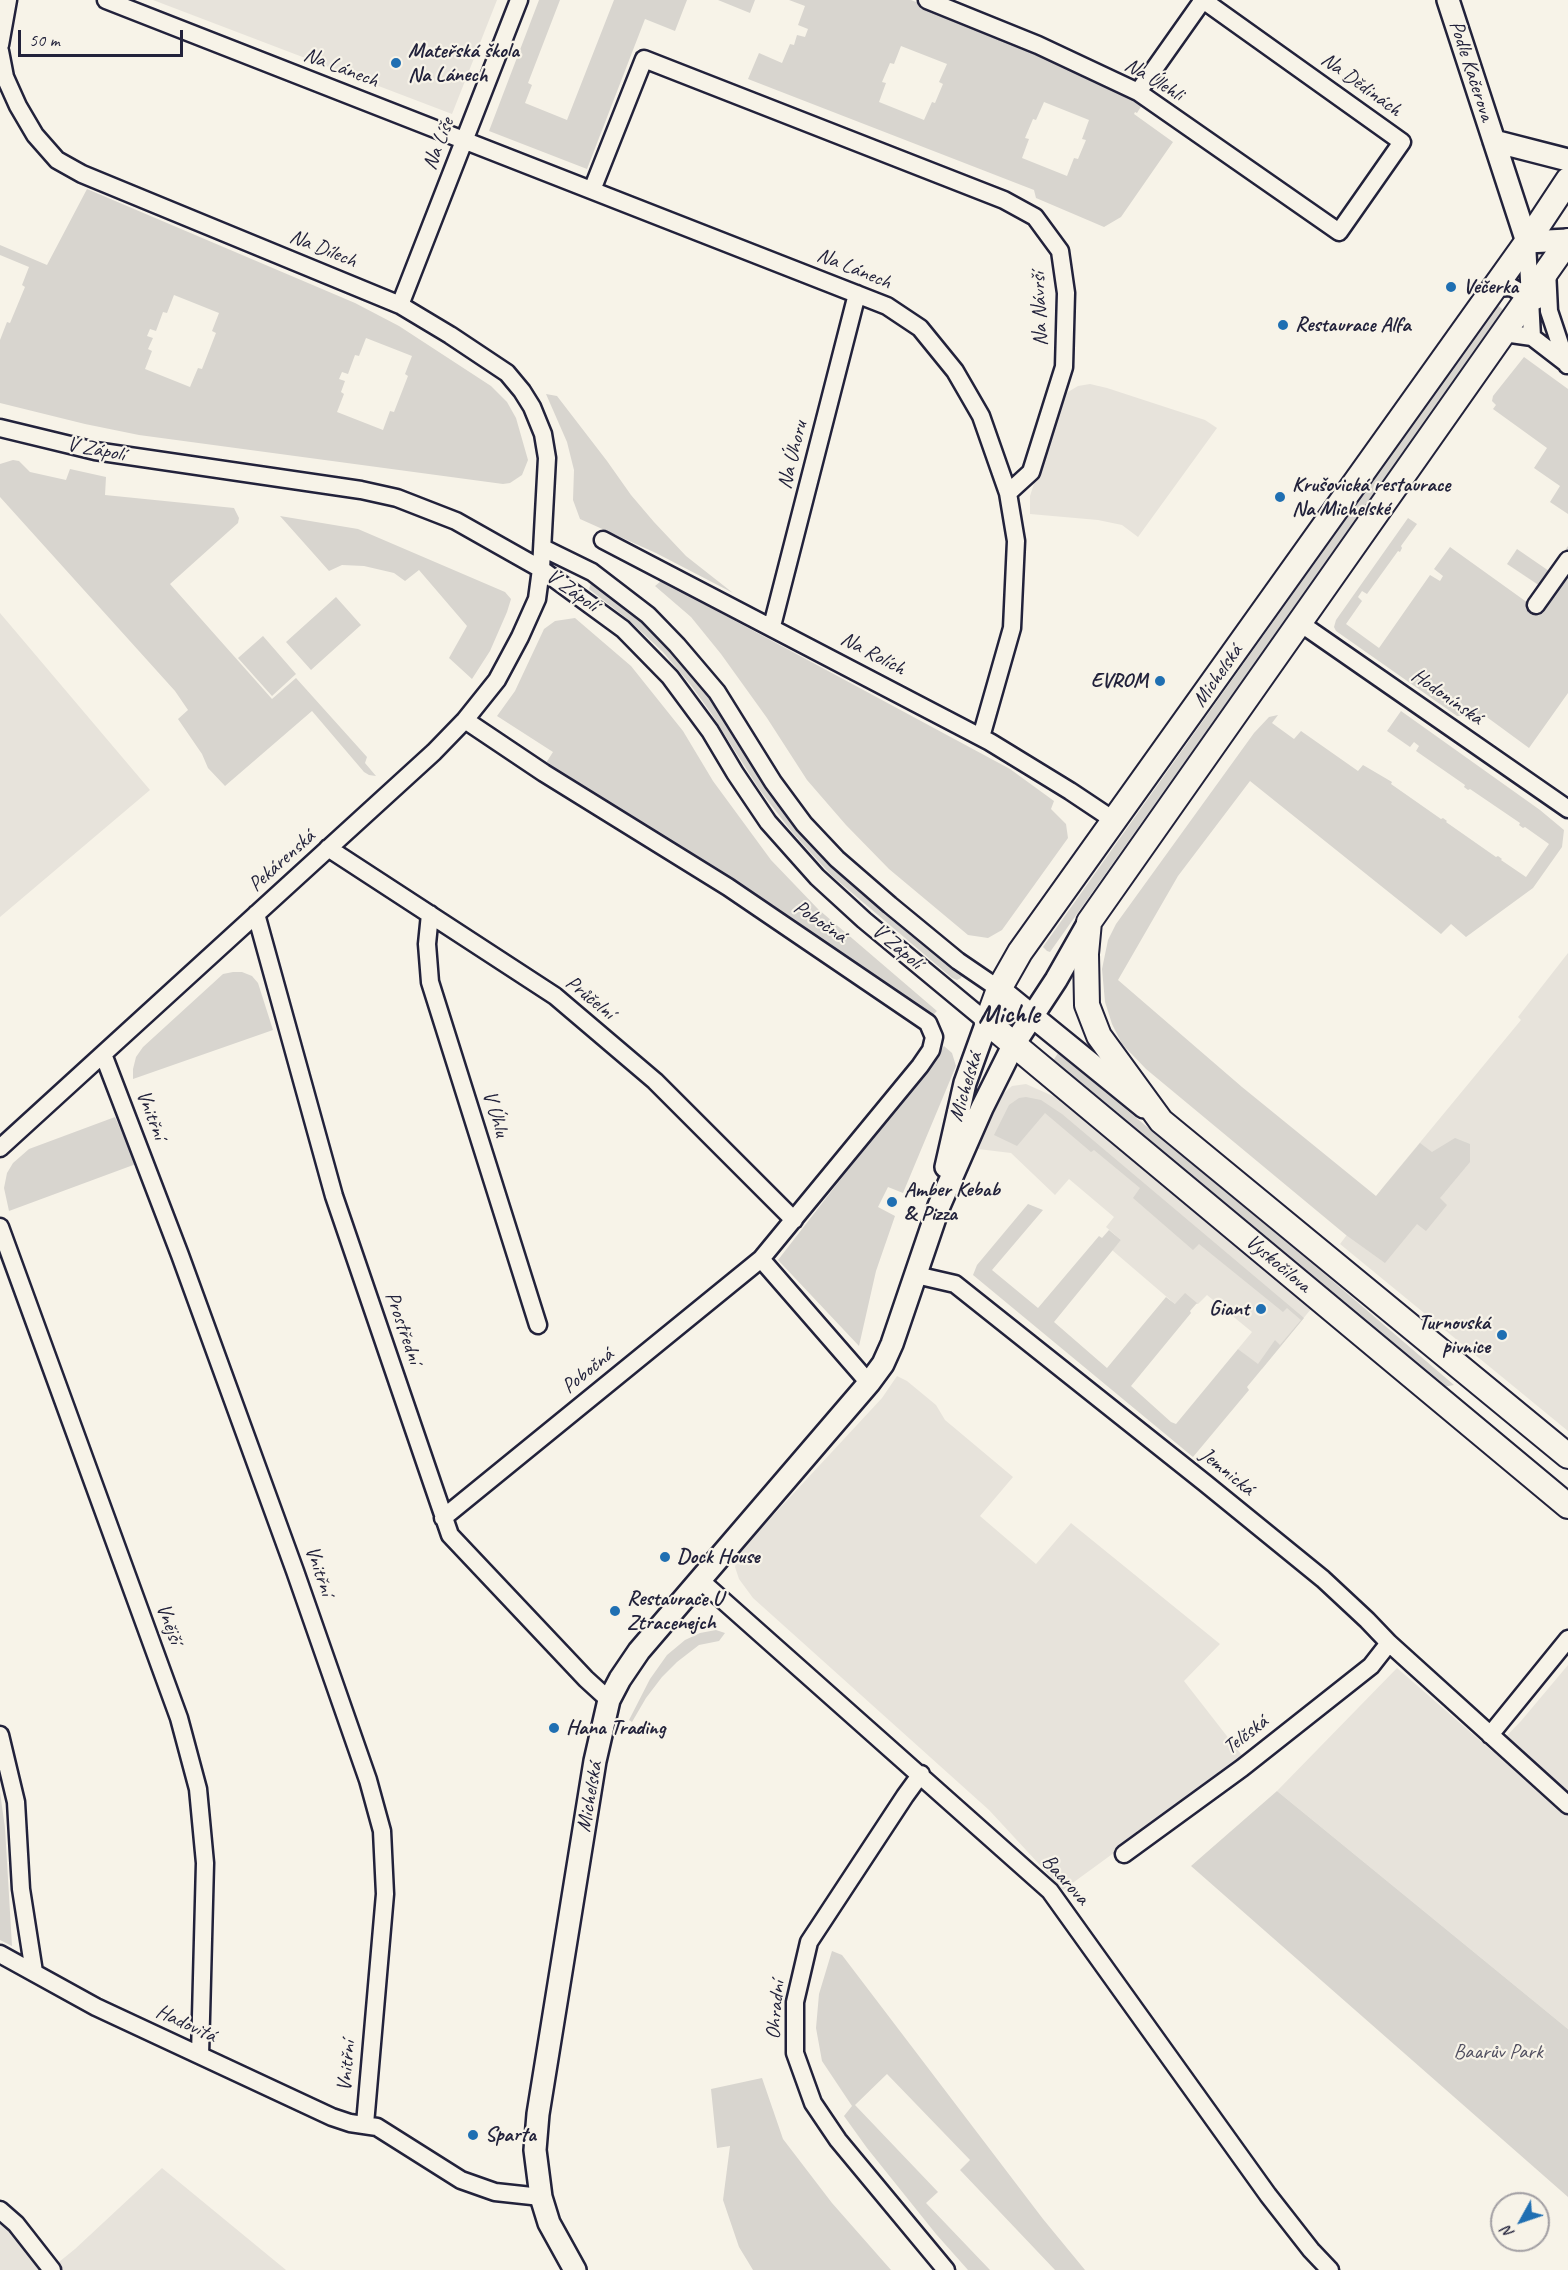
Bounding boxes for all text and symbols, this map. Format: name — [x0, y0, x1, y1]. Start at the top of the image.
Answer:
scale bar — [21, 18, 186, 56]
street label: Podle Kačerova — [1443, 18, 1499, 124]
text: 50 m — [29, 29, 60, 51]
place label: Mateřská škola Na Lánech — [408, 38, 519, 88]
street label: Na Lánech — [300, 42, 382, 94]
street label: Na Dědinách — [1316, 47, 1406, 123]
street label: Na Úlehli — [1120, 53, 1188, 107]
marker: Mateřská škola Na Lánech — [389, 56, 403, 70]
street label: Na Líše — [418, 114, 460, 174]
street label: Na Dílech — [286, 224, 360, 274]
street label: Na Lánech — [813, 243, 895, 295]
street label: Na Návrší — [1026, 271, 1054, 347]
place label: Večerka — [1463, 274, 1518, 300]
marker: Večerka — [1444, 280, 1458, 294]
place label: Restaurace Alfa — [1295, 312, 1411, 338]
marker: Restaurace Alfa — [1276, 318, 1290, 332]
street label: Na Úhoru — [772, 418, 814, 492]
street label: V Zápolí — [65, 432, 127, 468]
place label: Krušovická restaurace Na Michelské — [1292, 472, 1450, 522]
marker: Krušovická restaurace Na Michelské — [1273, 490, 1287, 504]
street label: V Zápolí — [541, 564, 603, 618]
street label: Na Rolích — [836, 626, 910, 682]
street label: Michelská — [1187, 640, 1249, 712]
street label: Hodonínská — [1406, 663, 1488, 731]
place label: EVROM — [1091, 668, 1148, 694]
marker: EVROM — [1153, 674, 1167, 688]
street label: Pekárenská — [244, 825, 320, 897]
street label: Pobočná — [788, 895, 852, 949]
street label: V Zápolí — [867, 919, 927, 975]
street label: Průčelní — [560, 970, 620, 1026]
district label: Michle — [978, 999, 1040, 1031]
street label: Michelská — [944, 1050, 988, 1124]
street label: Vnitřní — [130, 1087, 172, 1143]
street label: V Úhlu — [476, 1088, 514, 1140]
place label: Amber Kebab & Pizza — [904, 1177, 1000, 1227]
marker: Amber Kebab & Pizza — [885, 1195, 899, 1209]
street label: Vyskočilova — [1240, 1229, 1316, 1299]
street label: Prostřední — [379, 1289, 427, 1367]
place label: Giant — [1209, 1296, 1249, 1322]
marker: Giant — [1254, 1302, 1268, 1316]
place label: Turnovská pivnice — [1418, 1310, 1490, 1360]
marker: Turnovská pivnice — [1495, 1328, 1509, 1342]
street label: Pobočná — [557, 1343, 619, 1399]
street label: Jemnická — [1195, 1442, 1259, 1502]
street label: Vnitřní — [299, 1543, 339, 1599]
place label: Dock House — [677, 1544, 760, 1570]
marker: Dock House — [658, 1550, 672, 1564]
place label: Restaurace U Ztracenejch — [627, 1586, 723, 1636]
street label: Vnější — [150, 1600, 188, 1648]
marker: Restaurace U Ztracenejch — [608, 1604, 622, 1618]
street label: Telčská — [1219, 1710, 1273, 1760]
place label: Hana Trading — [566, 1715, 665, 1741]
marker: Hana Trading — [547, 1721, 561, 1735]
street label: Michelská — [571, 1760, 609, 1834]
street label: Baarova — [1036, 1849, 1094, 1911]
street label: Ohradní — [761, 1980, 791, 2040]
street label: Hadovitá — [152, 1999, 220, 2049]
park label: Baarův Park — [1453, 2039, 1543, 2065]
street label: Vnitřní — [332, 2040, 362, 2092]
place label: Sparta — [485, 2122, 536, 2148]
marker: Sparta — [466, 2128, 480, 2142]
north arrow — [1490, 2192, 1550, 2252]
text: N — [1497, 2222, 1519, 2243]

